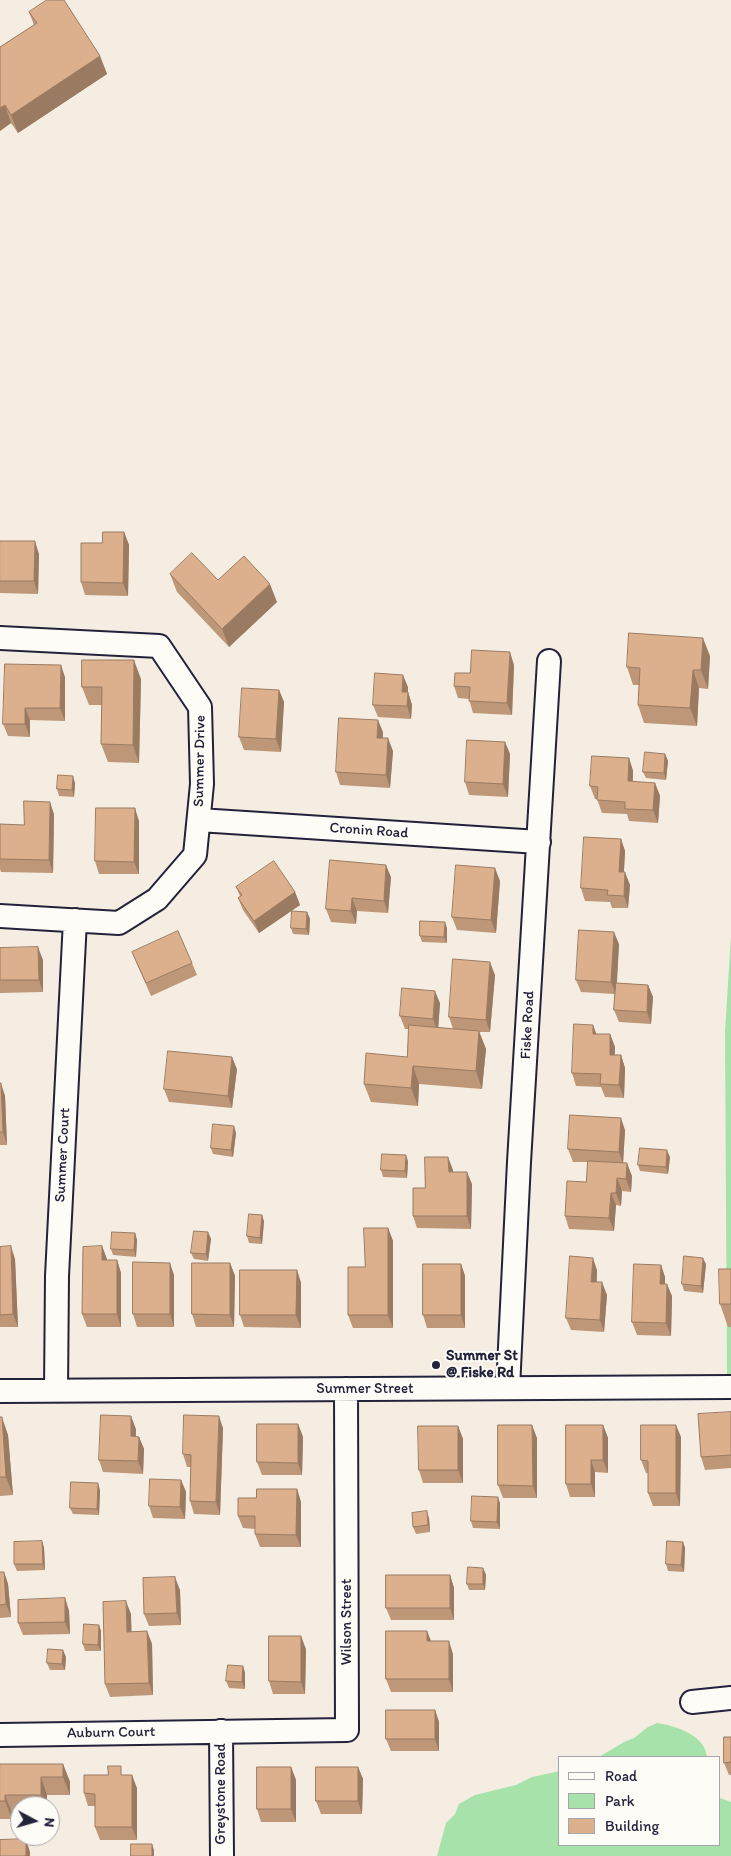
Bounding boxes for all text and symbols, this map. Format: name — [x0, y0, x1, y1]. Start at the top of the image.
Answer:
street label: Summer Drive — [190, 715, 210, 807]
street label: Cronin Road — [329, 819, 409, 843]
street label: Fiske Road — [517, 990, 539, 1060]
street label: Summer Court — [52, 1107, 74, 1203]
place label: Summer St @ Fiske Rd — [446, 1347, 518, 1382]
marker: Summer St @ Fiske Rd — [430, 1359, 442, 1371]
street label: Summer Street — [316, 1380, 414, 1398]
street label: Wilson Street — [338, 1579, 356, 1665]
street label: Auburn Court — [67, 1723, 155, 1743]
street label: Greystone Road — [212, 1743, 230, 1845]
legend — [558, 1756, 721, 1846]
text: Road — [605, 1767, 637, 1785]
text: Park — [605, 1792, 635, 1810]
north arrow — [10, 1796, 60, 1846]
text: N — [40, 1817, 58, 1828]
text: Building — [605, 1817, 659, 1835]

